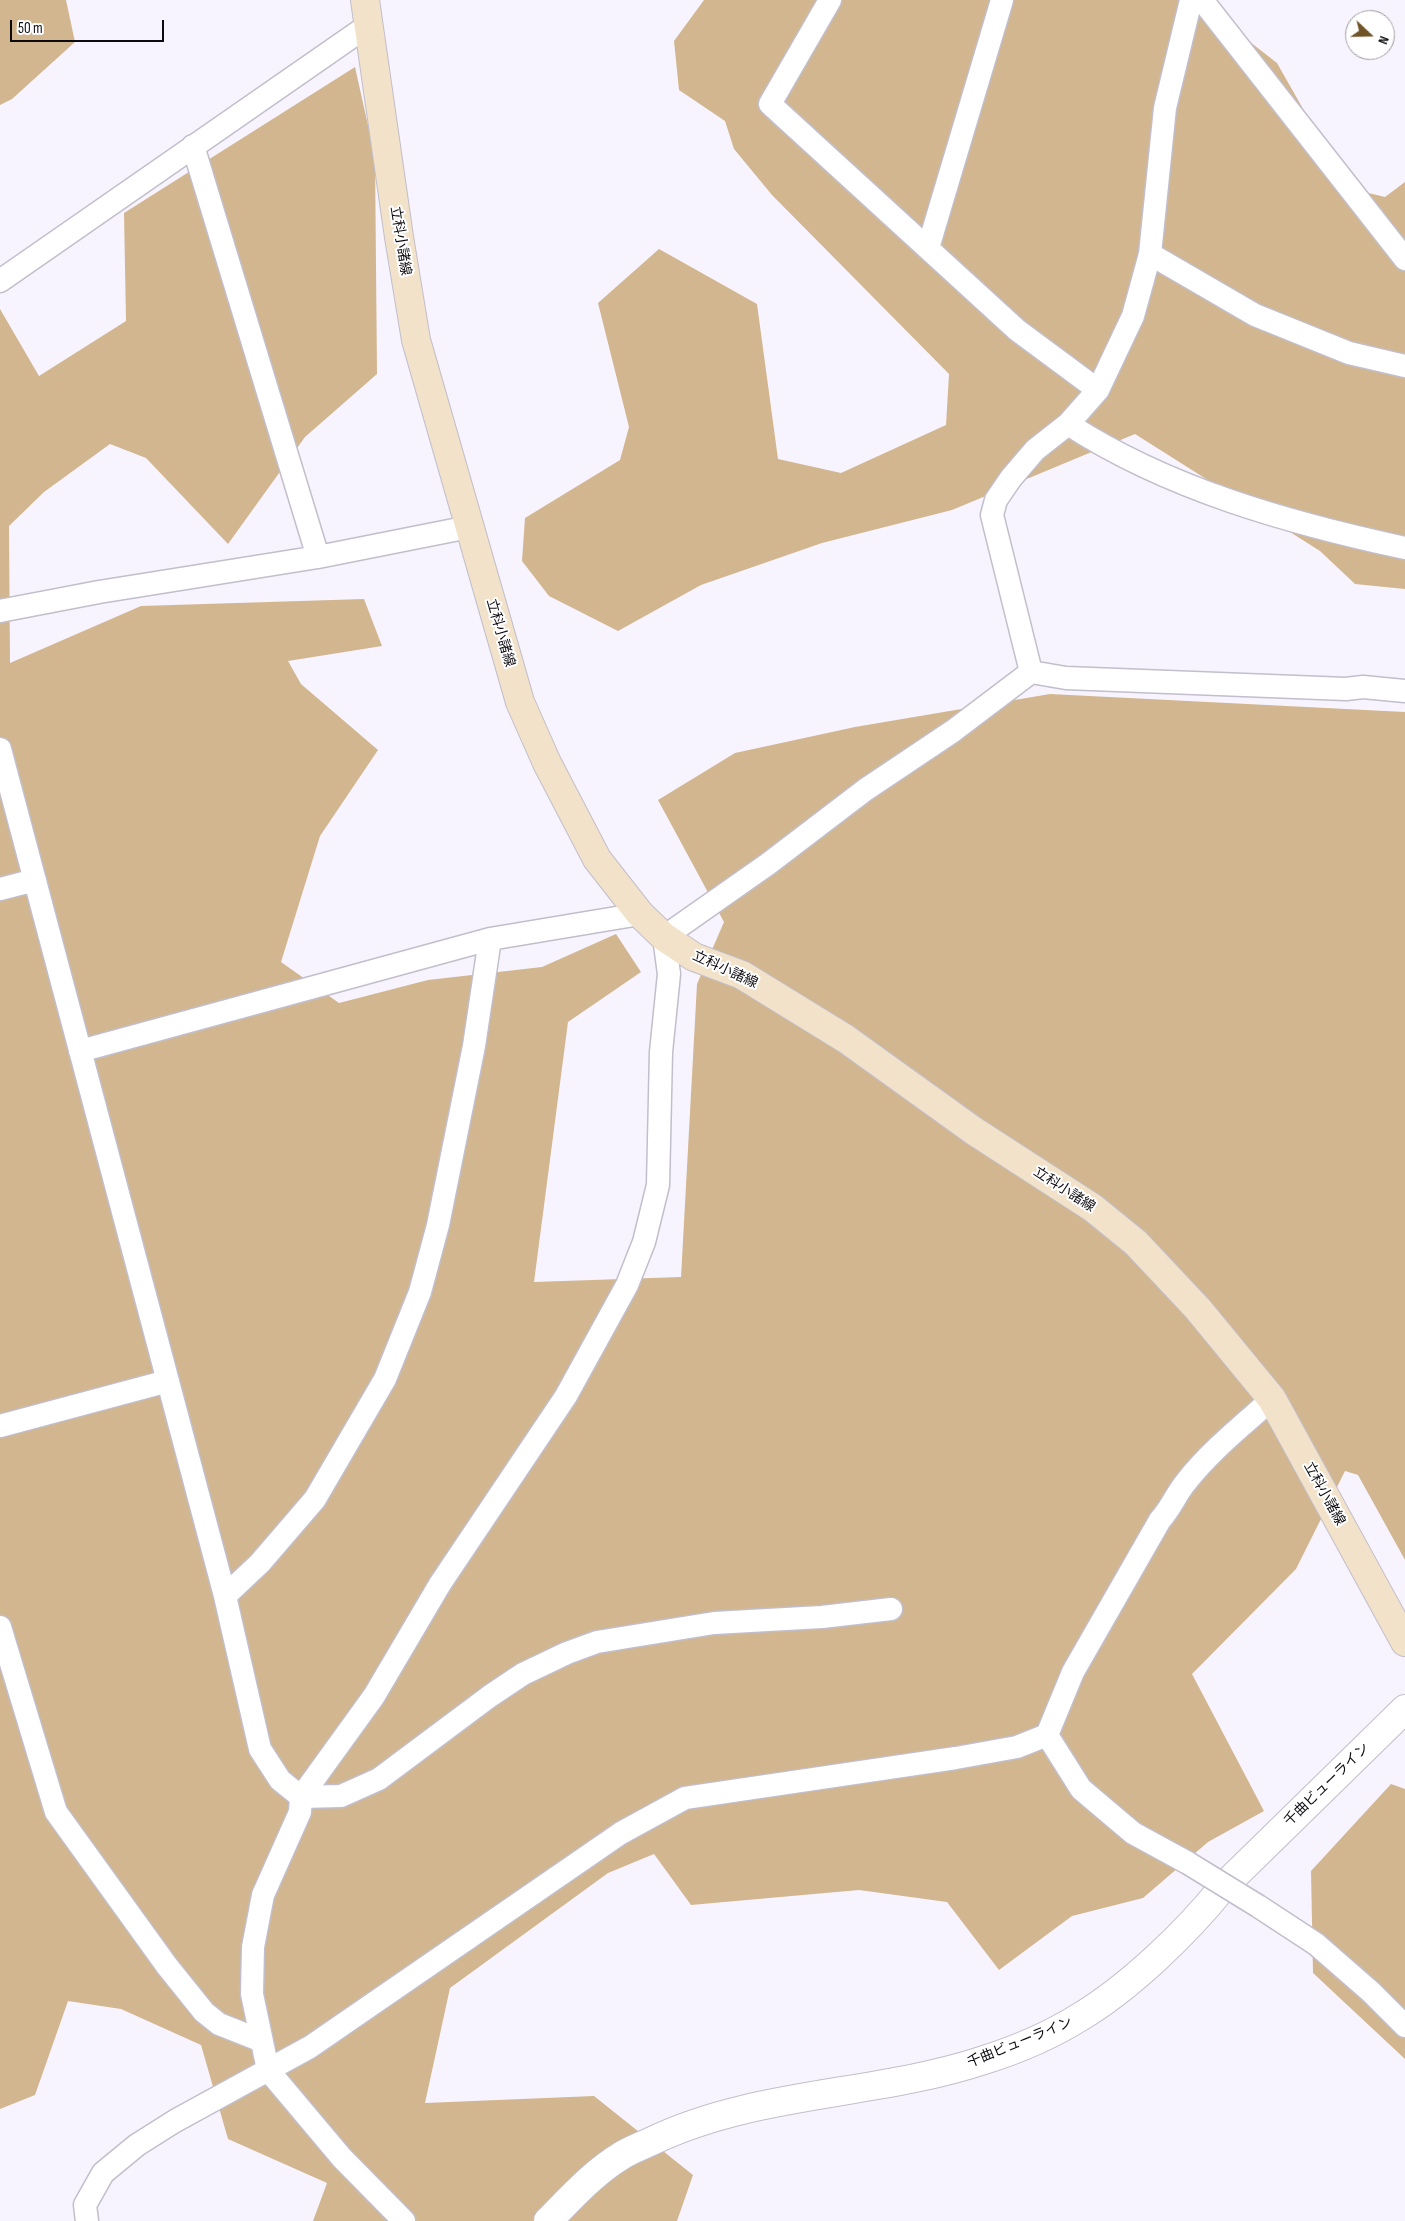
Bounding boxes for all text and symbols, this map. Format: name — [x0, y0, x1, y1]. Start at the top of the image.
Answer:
scale bar — [12, 10, 166, 42]
north arrow — [1345, 10, 1395, 60]
text: 50 m — [18, 19, 43, 38]
text: N — [1374, 34, 1393, 47]
street label: 立科小諸線 — [386, 205, 414, 277]
street label: 立科小諸線 — [482, 597, 518, 669]
street label: 立科小諸線 — [690, 948, 760, 992]
street label: 立科小諸線 — [1030, 1164, 1098, 1216]
street label: 立科小諸線 — [1300, 1459, 1348, 1529]
street label: 千曲ビューライン — [1281, 1740, 1373, 1830]
street label: 千曲ビューライン — [965, 2014, 1075, 2072]

